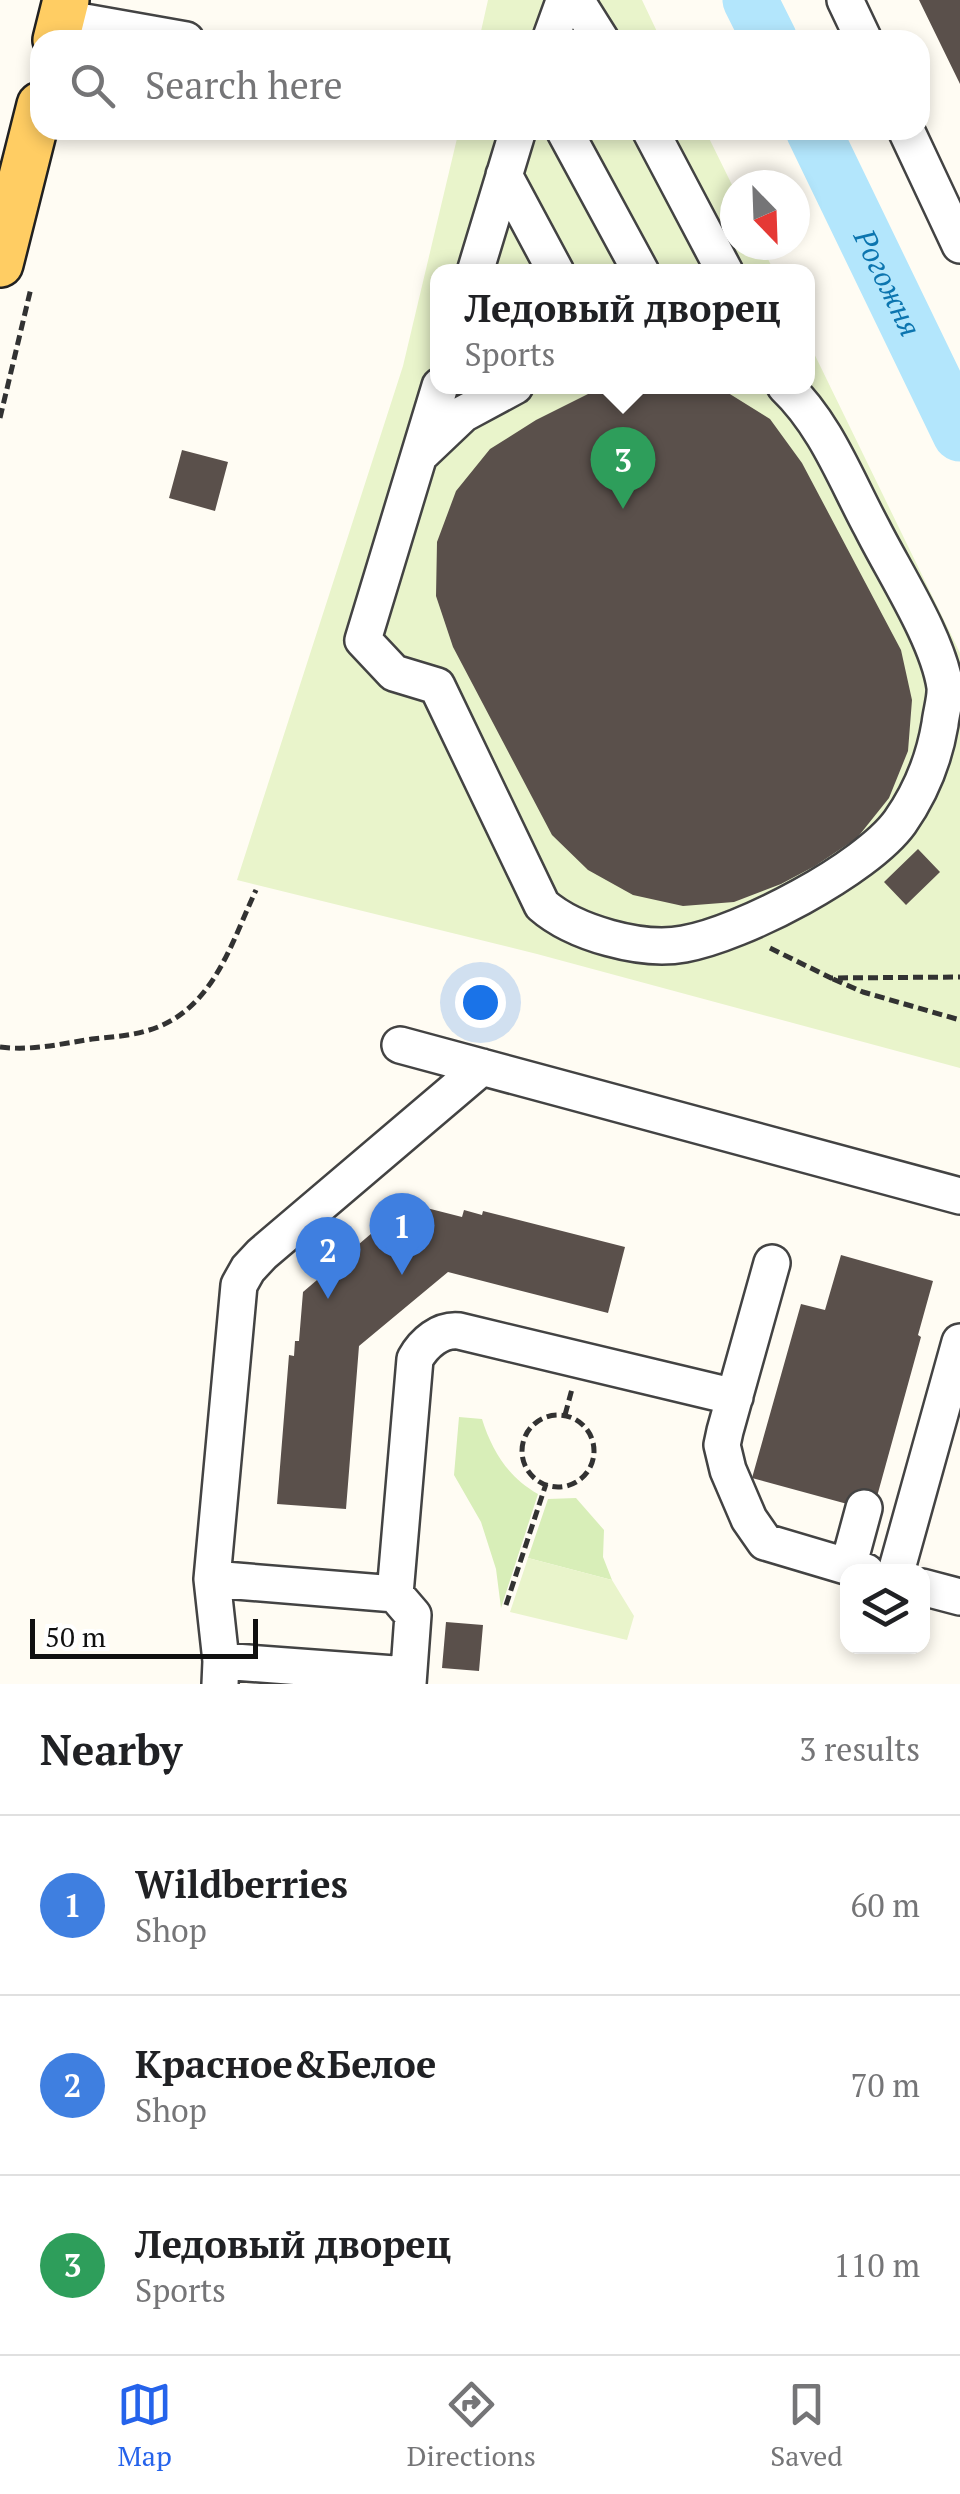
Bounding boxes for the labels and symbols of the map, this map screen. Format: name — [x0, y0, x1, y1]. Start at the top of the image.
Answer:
north arrow — [720, 170, 810, 260]
water label: Рогожня — [845, 221, 931, 343]
pin: 3 — [590, 426, 656, 509]
your location — [455, 977, 506, 1028]
pin: 1 — [370, 1192, 434, 1275]
pin: 2 — [296, 1216, 360, 1299]
scale bar — [30, 1614, 258, 1658]

